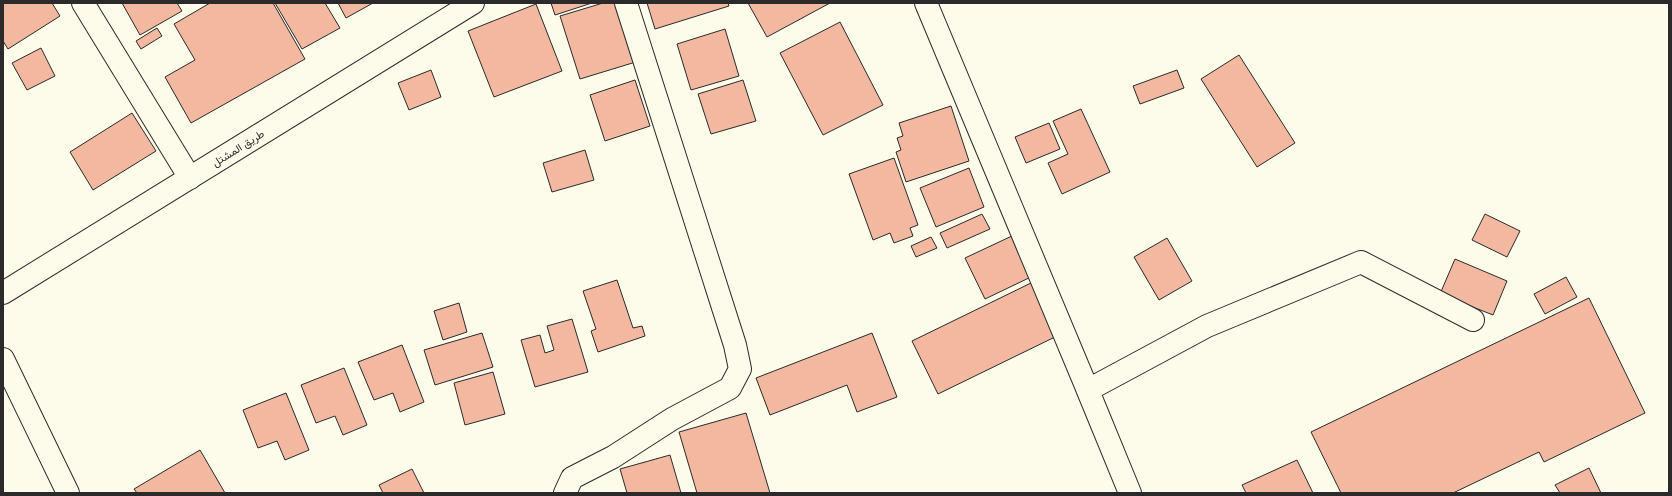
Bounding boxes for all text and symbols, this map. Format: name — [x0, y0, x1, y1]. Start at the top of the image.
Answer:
street label: طريق المشتل — [210, 127, 267, 170]

